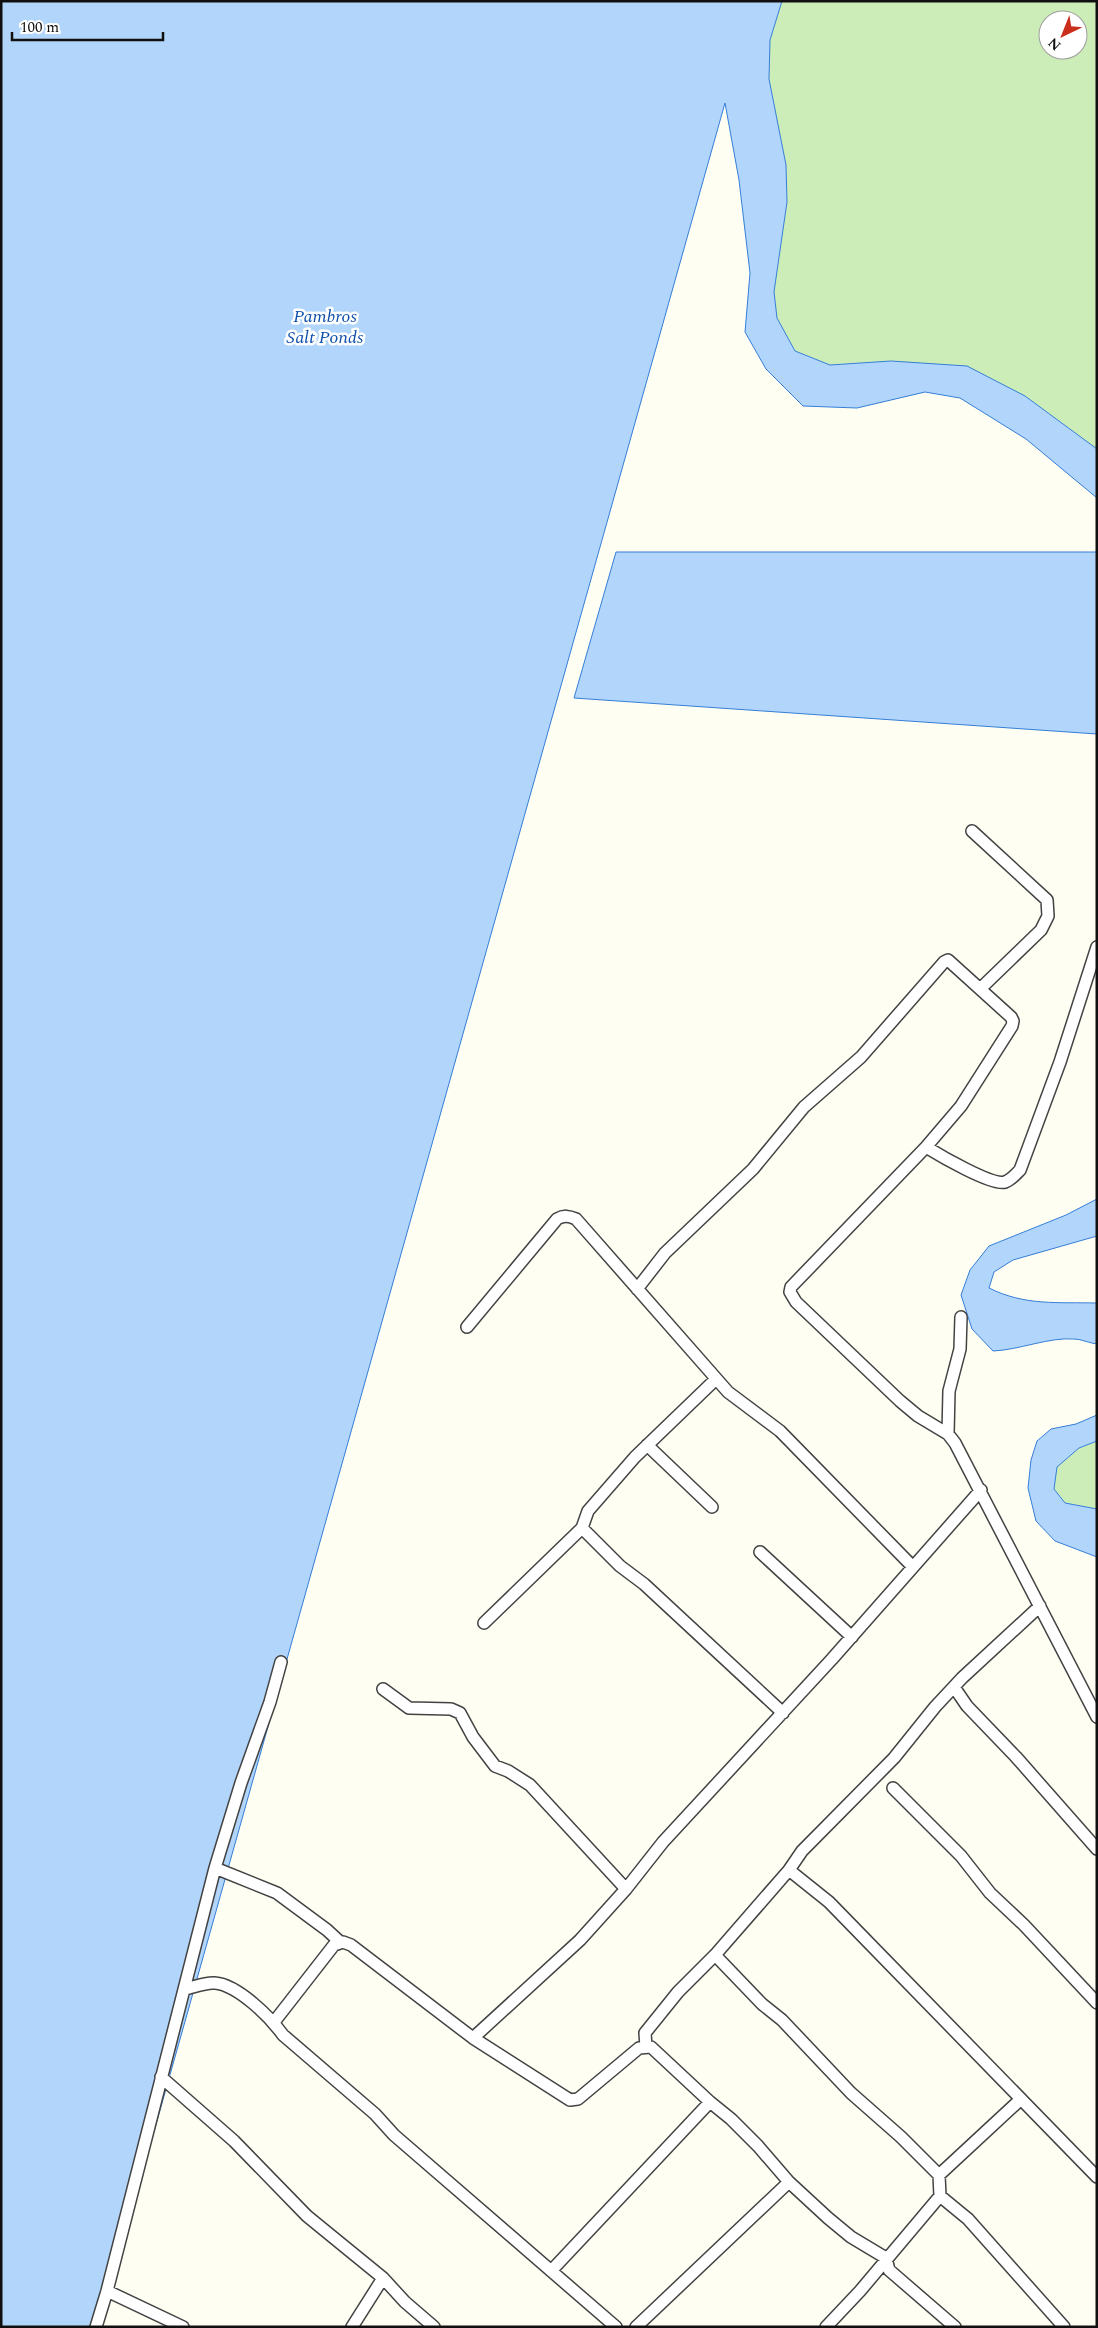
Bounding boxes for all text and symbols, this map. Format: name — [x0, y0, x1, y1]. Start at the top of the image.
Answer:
scale bar — [12, 10, 164, 42]
north arrow — [1038, 10, 1088, 60]
text: 100 m — [20, 16, 59, 39]
text: N — [1043, 33, 1066, 56]
water label: Pambros Salt Ponds — [287, 303, 364, 351]

